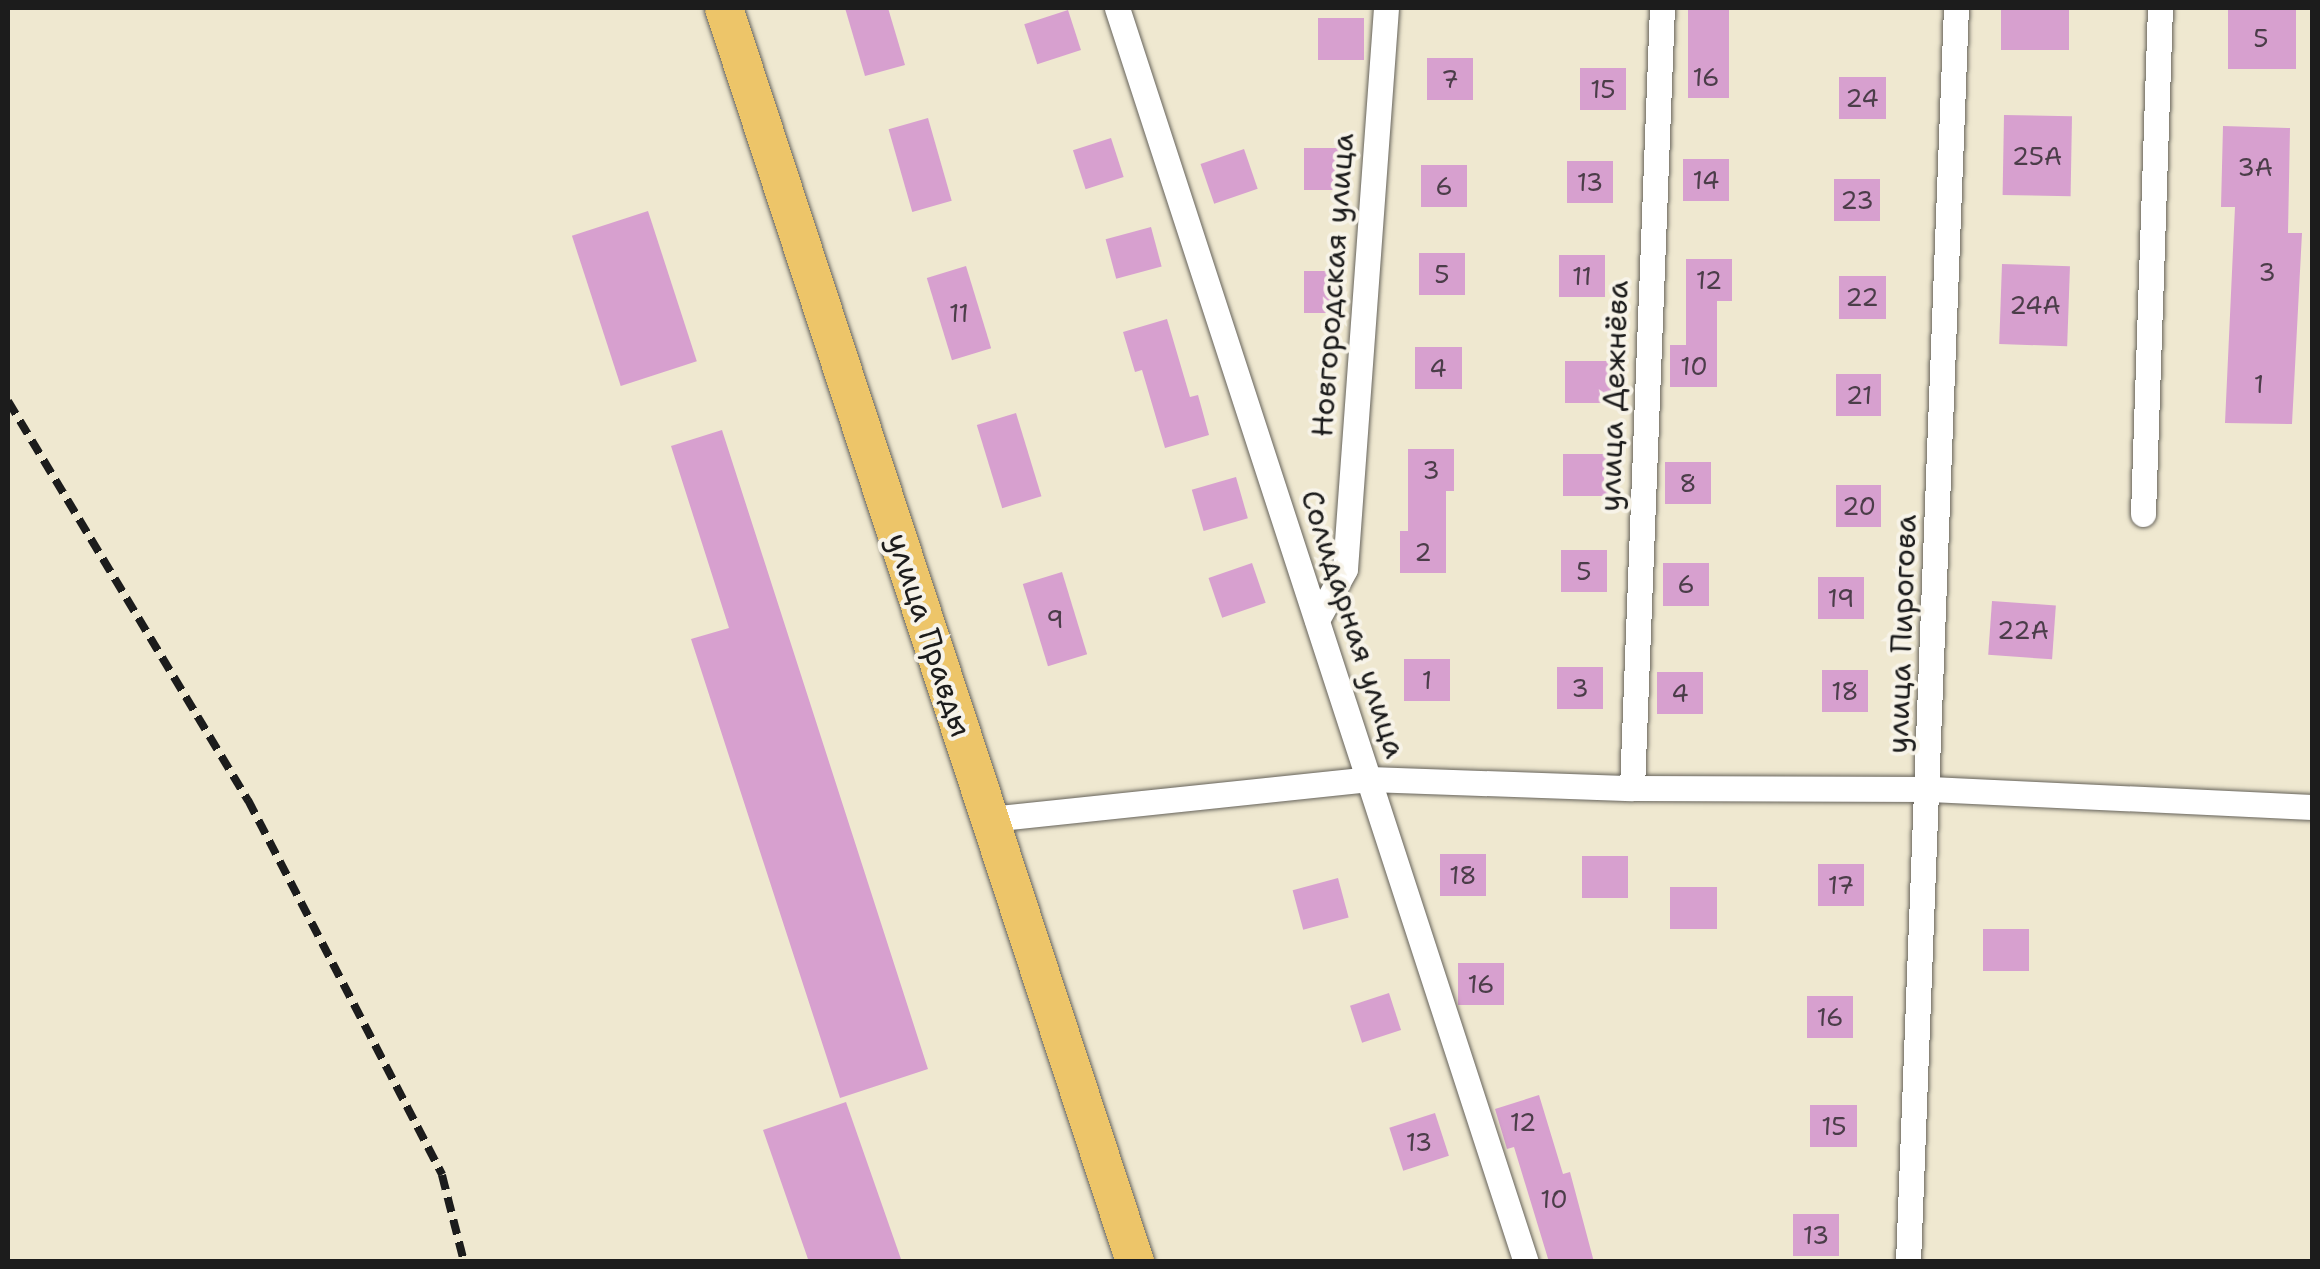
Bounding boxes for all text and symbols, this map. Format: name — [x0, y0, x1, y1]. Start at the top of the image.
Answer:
house number: 5 — [2253, 23, 2269, 53]
house number: 16 — [1692, 62, 1720, 92]
house number: 7 — [1441, 64, 1459, 94]
house number: 15 — [1590, 74, 1616, 104]
house number: 24 — [1845, 83, 1879, 113]
street label: Новгородская улица — [1304, 132, 1362, 438]
house number: 25А — [2012, 141, 2062, 171]
house number: 3А — [2237, 152, 2273, 182]
house number: 14 — [1693, 165, 1719, 195]
house number: 13 — [1577, 167, 1603, 197]
house number: 6 — [1435, 171, 1453, 201]
house number: 23 — [1840, 185, 1874, 215]
house number: 3 — [2258, 257, 2276, 287]
house number: 5 — [1434, 259, 1450, 289]
house number: 11 — [1572, 261, 1592, 291]
house number: 12 — [1696, 265, 1722, 295]
street label: улица Дежнёва — [1592, 280, 1636, 512]
house number: 22 — [1845, 282, 1879, 312]
house number: 24А — [2009, 290, 2061, 320]
house number: 11 — [949, 298, 969, 328]
house number: 10 — [1680, 351, 1708, 381]
house number: 4 — [1429, 353, 1447, 383]
house number: 1 — [2254, 369, 2264, 399]
house number: 21 — [1846, 380, 1872, 410]
house number: 3 — [1422, 455, 1440, 485]
house number: 8 — [1679, 468, 1697, 498]
street label: Солидарная улица — [1293, 486, 1413, 762]
house number: 20 — [1842, 491, 1876, 521]
street label: улица Пирогова — [1880, 514, 1924, 754]
street label: улица Правды — [879, 529, 979, 741]
house number: 2 — [1414, 537, 1432, 567]
house number: 5 — [1576, 556, 1592, 586]
house number: 6 — [1677, 569, 1695, 599]
house number: 19 — [1828, 583, 1854, 613]
house number: 9 — [1046, 604, 1064, 634]
house number: 22А — [1997, 615, 2049, 645]
house number: 1 — [1422, 665, 1432, 695]
house number: 3 — [1571, 673, 1589, 703]
house number: 18 — [1831, 676, 1859, 706]
house number: 4 — [1671, 678, 1689, 708]
house number: 18 — [1449, 860, 1477, 890]
house number: 17 — [1828, 870, 1854, 900]
house number: 16 — [1467, 969, 1495, 999]
house number: 16 — [1816, 1002, 1844, 1032]
house number: 12 — [1510, 1107, 1536, 1137]
house number: 15 — [1821, 1111, 1847, 1141]
house number: 13 — [1406, 1127, 1432, 1157]
house number: 10 — [1540, 1184, 1568, 1214]
house number: 13 — [1803, 1220, 1829, 1250]

